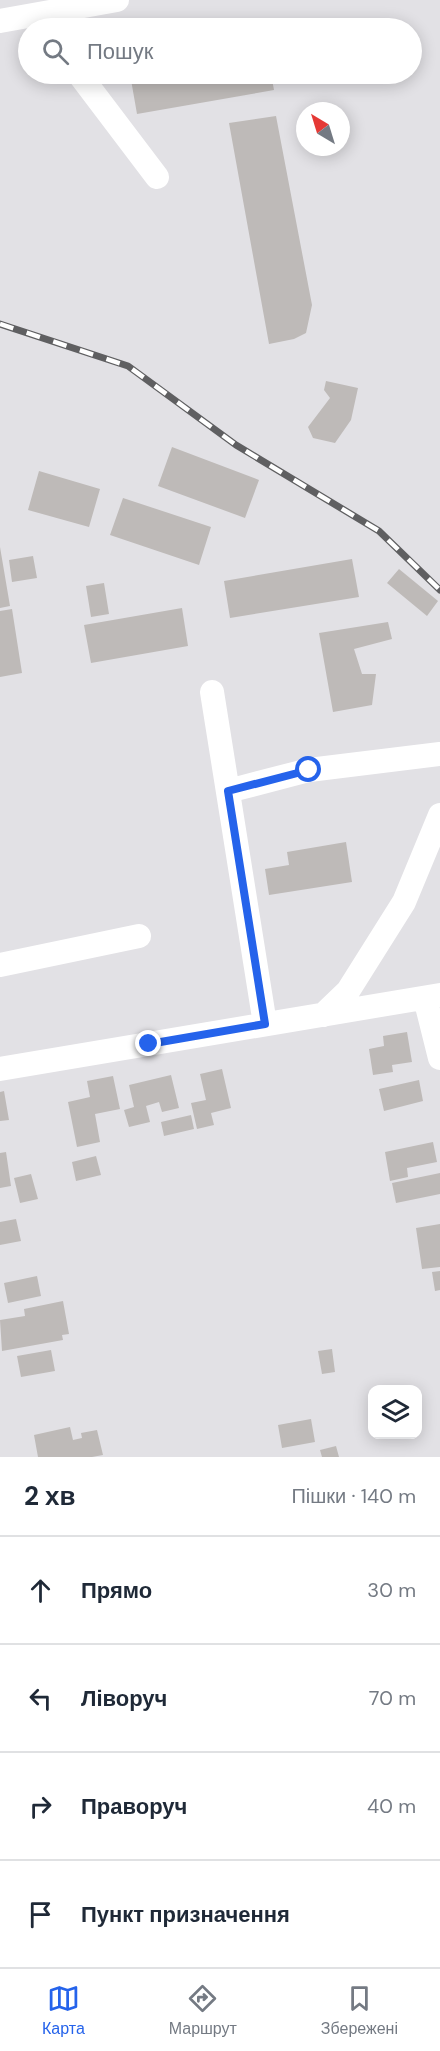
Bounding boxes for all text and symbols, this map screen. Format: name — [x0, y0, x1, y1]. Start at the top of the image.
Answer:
search box — [18, 18, 422, 84]
icon: search — [39, 35, 72, 68]
text: Пошук — [87, 37, 153, 66]
north arrow — [296, 102, 350, 156]
route start — [295, 756, 321, 782]
route end — [135, 1030, 161, 1056]
map controls — [368, 1385, 422, 1439]
button: layers — [368, 1385, 422, 1439]
text: 2 хв — [24, 1479, 76, 1513]
text: Пішки · 140 m — [291, 1483, 416, 1509]
icon: ahead — [24, 1574, 57, 1607]
text: Прямо — [81, 1576, 152, 1605]
text: 30 m — [367, 1577, 416, 1603]
icon: left — [24, 1682, 57, 1715]
text: Ліворуч — [81, 1684, 167, 1713]
text: 70 m — [369, 1685, 416, 1711]
icon: right — [24, 1790, 57, 1823]
text: Праворуч — [81, 1792, 187, 1821]
text: 40 m — [367, 1793, 416, 1819]
icon: arrive — [24, 1898, 57, 1931]
text: Пункт призначення — [81, 1900, 290, 1929]
tab: Карта — [42, 1982, 85, 2039]
tab: Маршрут — [169, 1982, 237, 2039]
tab: Збережені — [321, 1982, 398, 2039]

